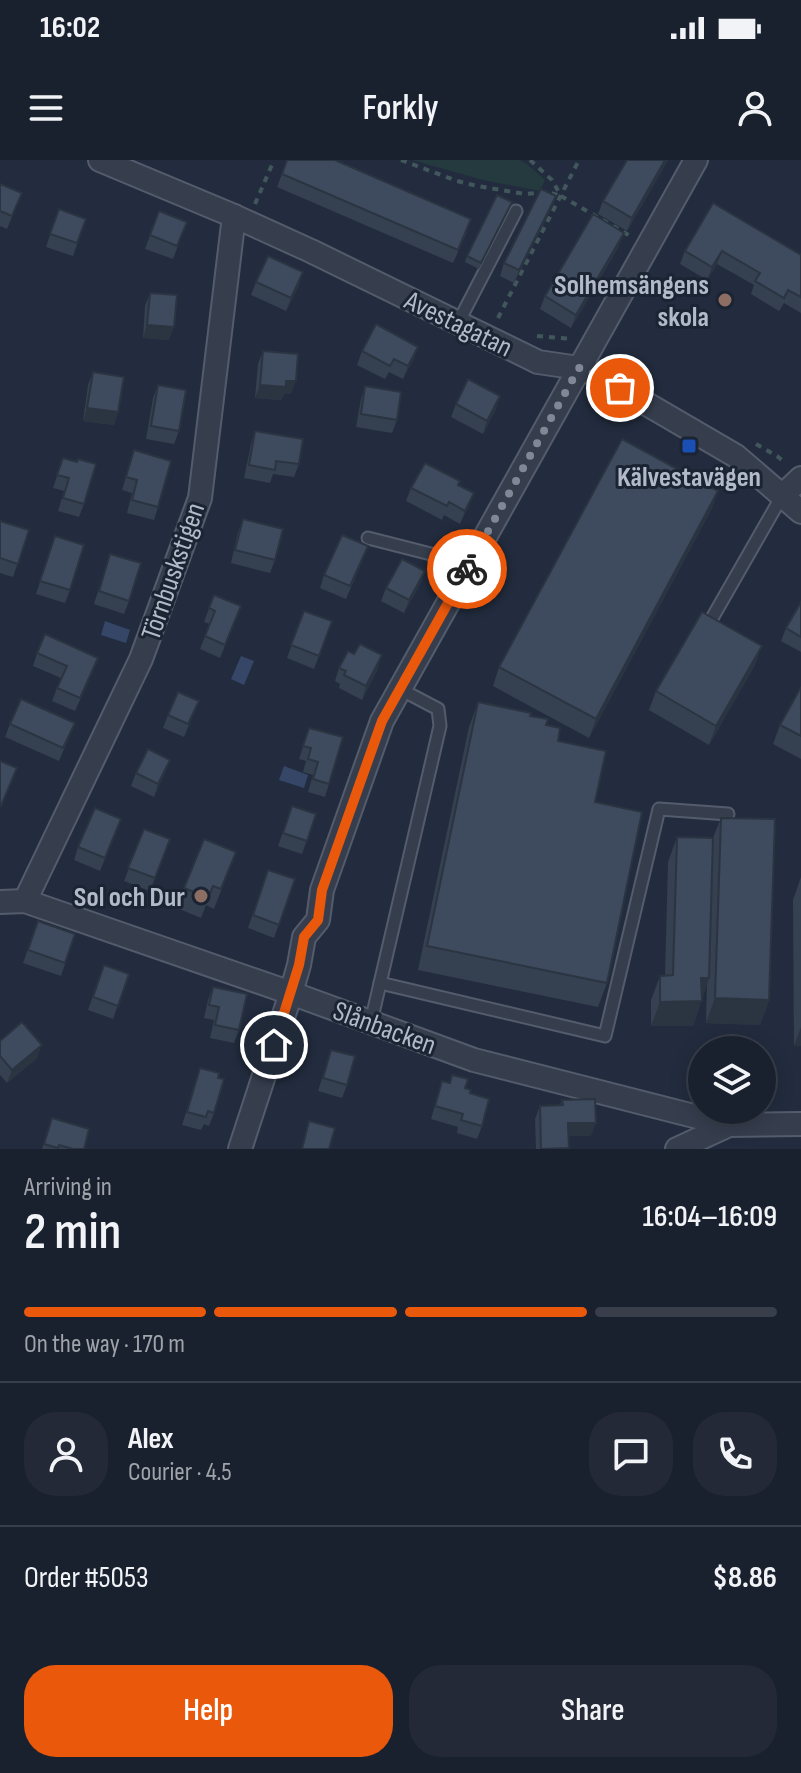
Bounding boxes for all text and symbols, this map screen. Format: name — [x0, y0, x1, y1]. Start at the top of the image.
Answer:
text: 16:02 — [40, 10, 100, 46]
icon: menu — [24, 86, 68, 130]
icon: person — [733, 86, 777, 130]
text: Forkly — [362, 87, 439, 130]
place label: Solhemsängens skola — [554, 269, 709, 334]
street label: Avestagatan — [398, 284, 517, 364]
marker: Solhemsängens skola — [716, 291, 734, 309]
pin — [586, 354, 654, 422]
icon: bag — [598, 366, 642, 410]
marker: Kälvestavägen — [680, 437, 698, 455]
place label: Kälvestavägen — [617, 461, 761, 494]
street label: Törnbuskstigen — [135, 499, 212, 644]
courier — [427, 529, 507, 609]
icon: bike — [445, 547, 489, 591]
place label: Sol och Dur — [74, 881, 185, 914]
marker: Sol och Dur — [192, 887, 210, 905]
street label: Slånbacken — [329, 995, 440, 1062]
pin — [240, 1011, 308, 1079]
icon: home — [252, 1023, 296, 1067]
map controls — [688, 1036, 776, 1124]
button: layers — [688, 1036, 776, 1124]
text: Arriving in — [24, 1172, 112, 1203]
text: 16:04–16:09 — [642, 1199, 777, 1235]
text: 2 min — [24, 1201, 121, 1264]
text: On the way · 170 m — [24, 1329, 185, 1360]
button: person — [24, 1412, 108, 1496]
button: chat — [589, 1412, 673, 1496]
button: phone — [693, 1412, 777, 1496]
text: Alex — [128, 1421, 174, 1457]
text: Courier · 4.5 — [128, 1457, 232, 1488]
text: Order #5053 — [24, 1560, 149, 1596]
text: $8.86 — [713, 1560, 777, 1596]
button: Help — [24, 1665, 393, 1757]
button: Share — [409, 1665, 777, 1757]

